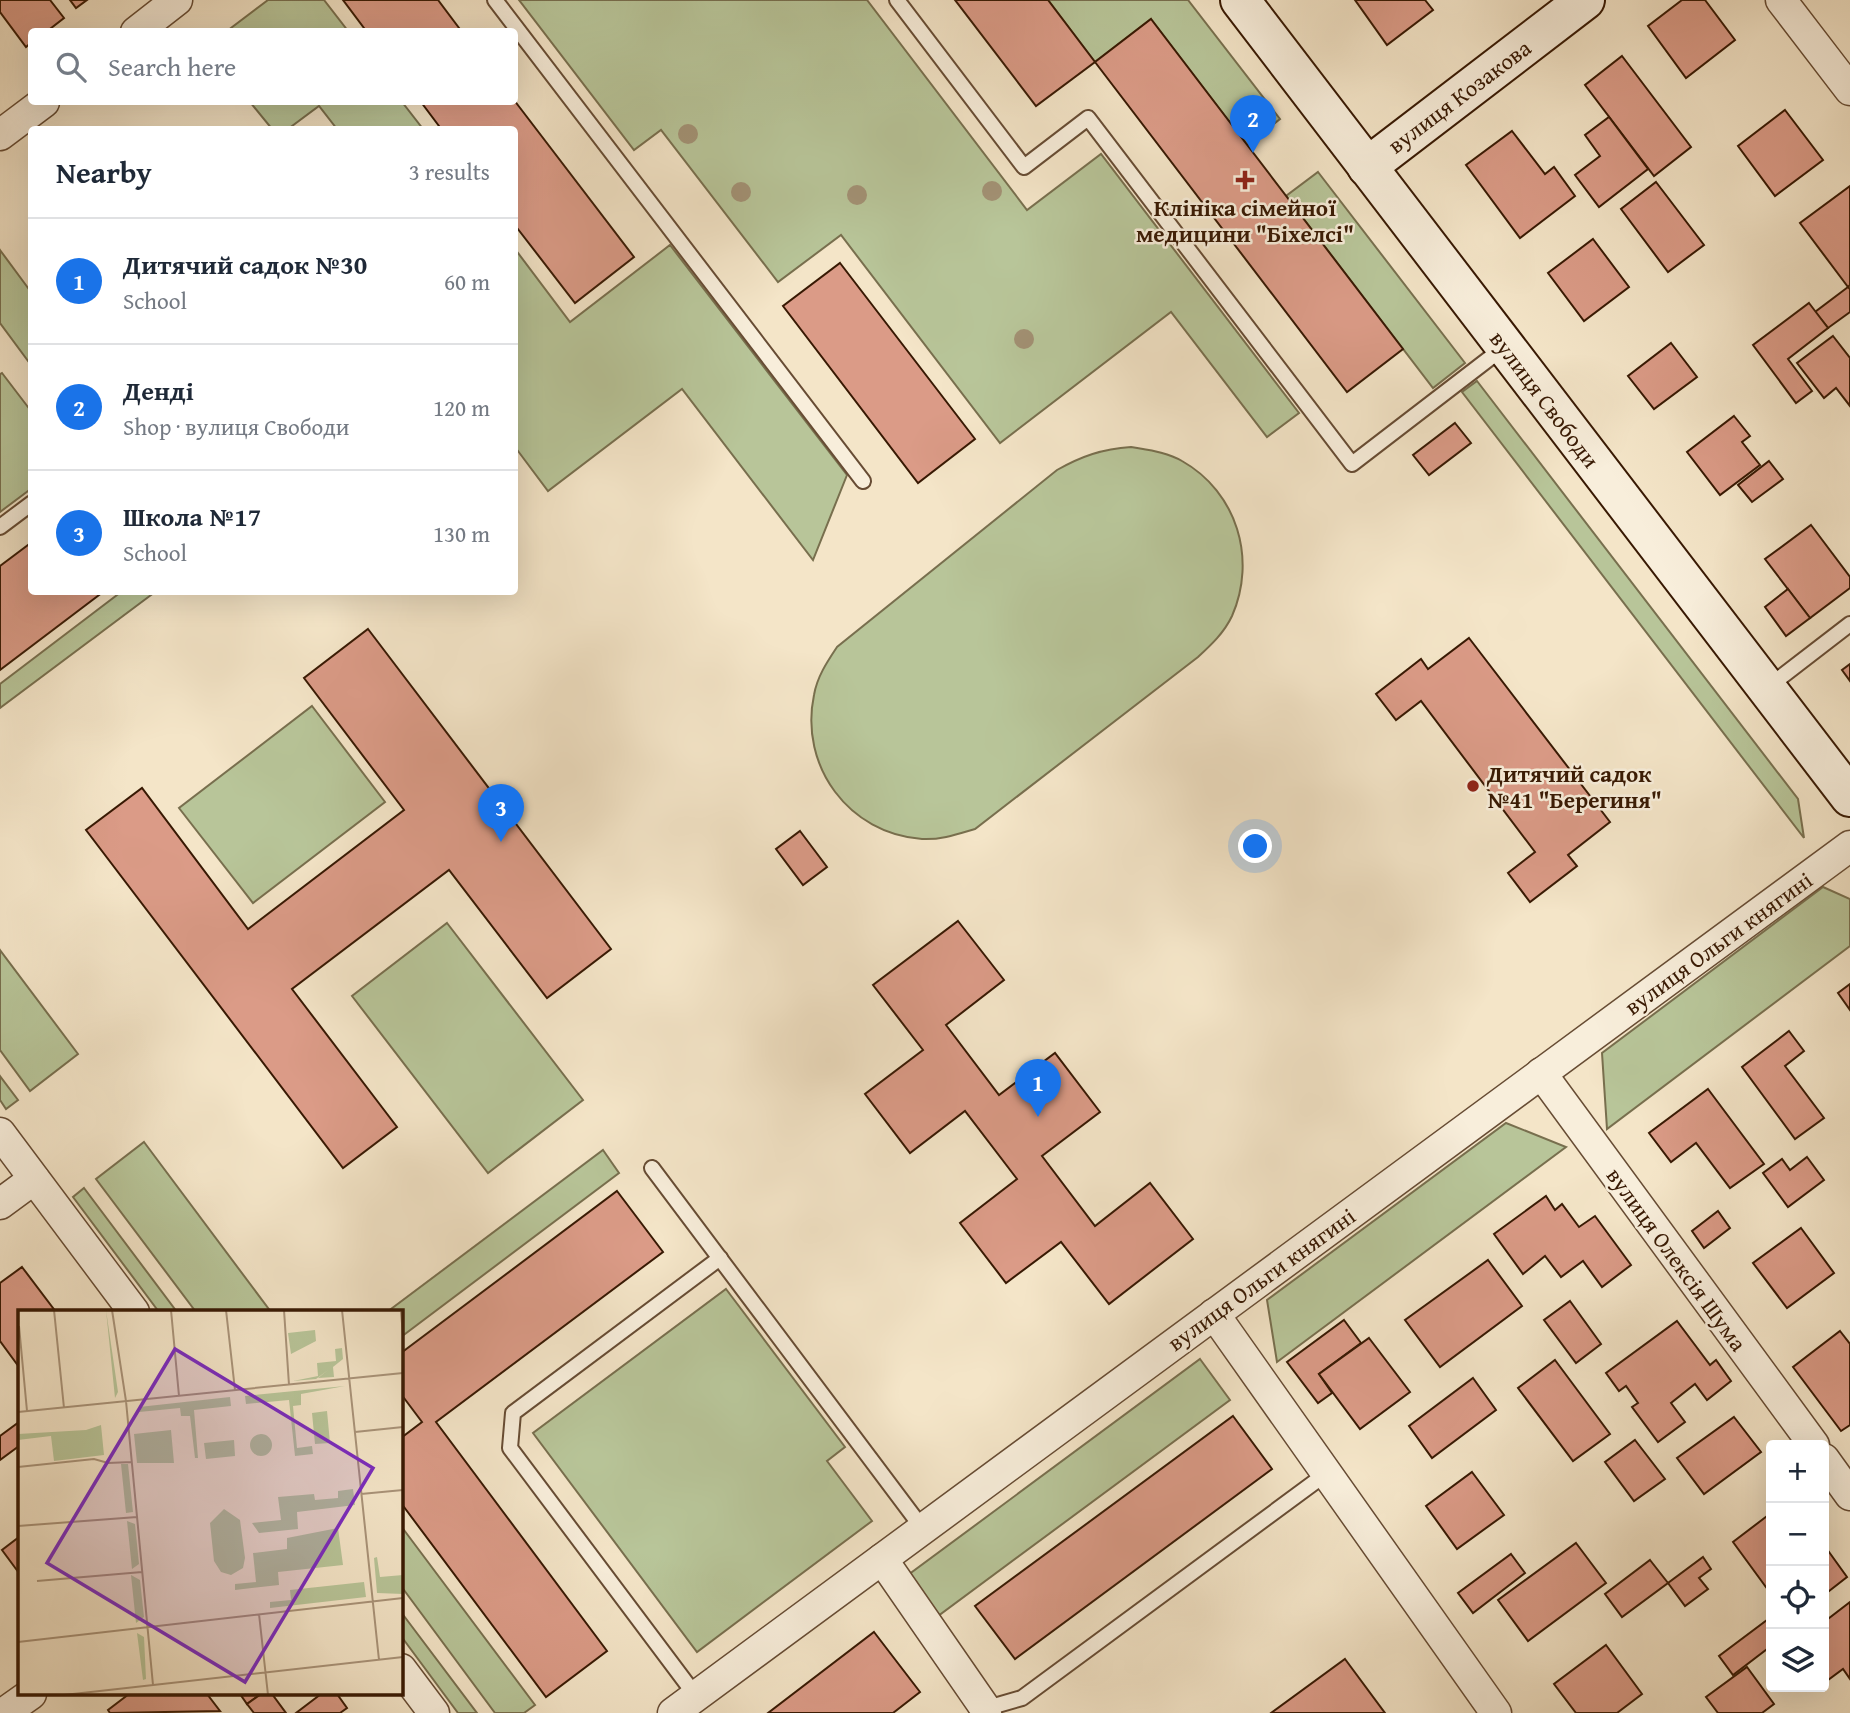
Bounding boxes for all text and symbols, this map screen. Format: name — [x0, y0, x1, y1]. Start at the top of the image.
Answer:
search box — [28, 28, 518, 105]
street label: вулиця Козакова — [1380, 31, 1538, 161]
text: Search here — [108, 47, 236, 86]
icon: search — [52, 48, 90, 86]
pin: 2 — [1230, 95, 1276, 153]
text: Nearby — [56, 150, 152, 194]
text: 3 results — [409, 155, 490, 188]
marker: Клініка сімейної медицини "Біхелсі" — [1235, 170, 1255, 190]
place label: Клініка сімейної медицини "Біхелсі" — [1136, 191, 1354, 250]
text: Дитячий садок №30 — [123, 245, 367, 284]
text: 1 — [73, 265, 85, 298]
text: 60 m — [444, 265, 490, 298]
text: School — [123, 284, 187, 317]
street label: вулиця Свободи — [1482, 323, 1608, 475]
text: Денді — [123, 371, 194, 410]
text: 2 — [73, 391, 85, 424]
text: 120 m — [433, 391, 490, 424]
text: Shop · вулиця Свободи — [123, 410, 349, 443]
text: Школа №17 — [123, 497, 261, 536]
text: 3 — [73, 517, 85, 550]
text: 130 m — [433, 517, 490, 550]
text: School — [123, 536, 187, 569]
place label: Дитячий садок №41 "Берегиня" — [1486, 757, 1662, 816]
marker: Дитячий садок №41 "Берегиня" — [1465, 778, 1481, 794]
pin: 3 — [478, 784, 524, 842]
your location — [1238, 829, 1272, 863]
street label: вулиця Ольги княгині — [1617, 863, 1819, 1023]
pin: 1 — [1015, 1059, 1061, 1117]
street label: вулиця Олексія Шума — [1599, 1160, 1755, 1358]
street label: вулиця Ольги княгині — [1160, 1199, 1362, 1359]
inset map — [18, 1310, 402, 1696]
map controls — [1766, 1440, 1829, 1692]
button: + — [1766, 1440, 1829, 1503]
button: − — [1766, 1503, 1829, 1566]
button: locate — [1766, 1566, 1829, 1629]
button: layers — [1766, 1629, 1829, 1692]

